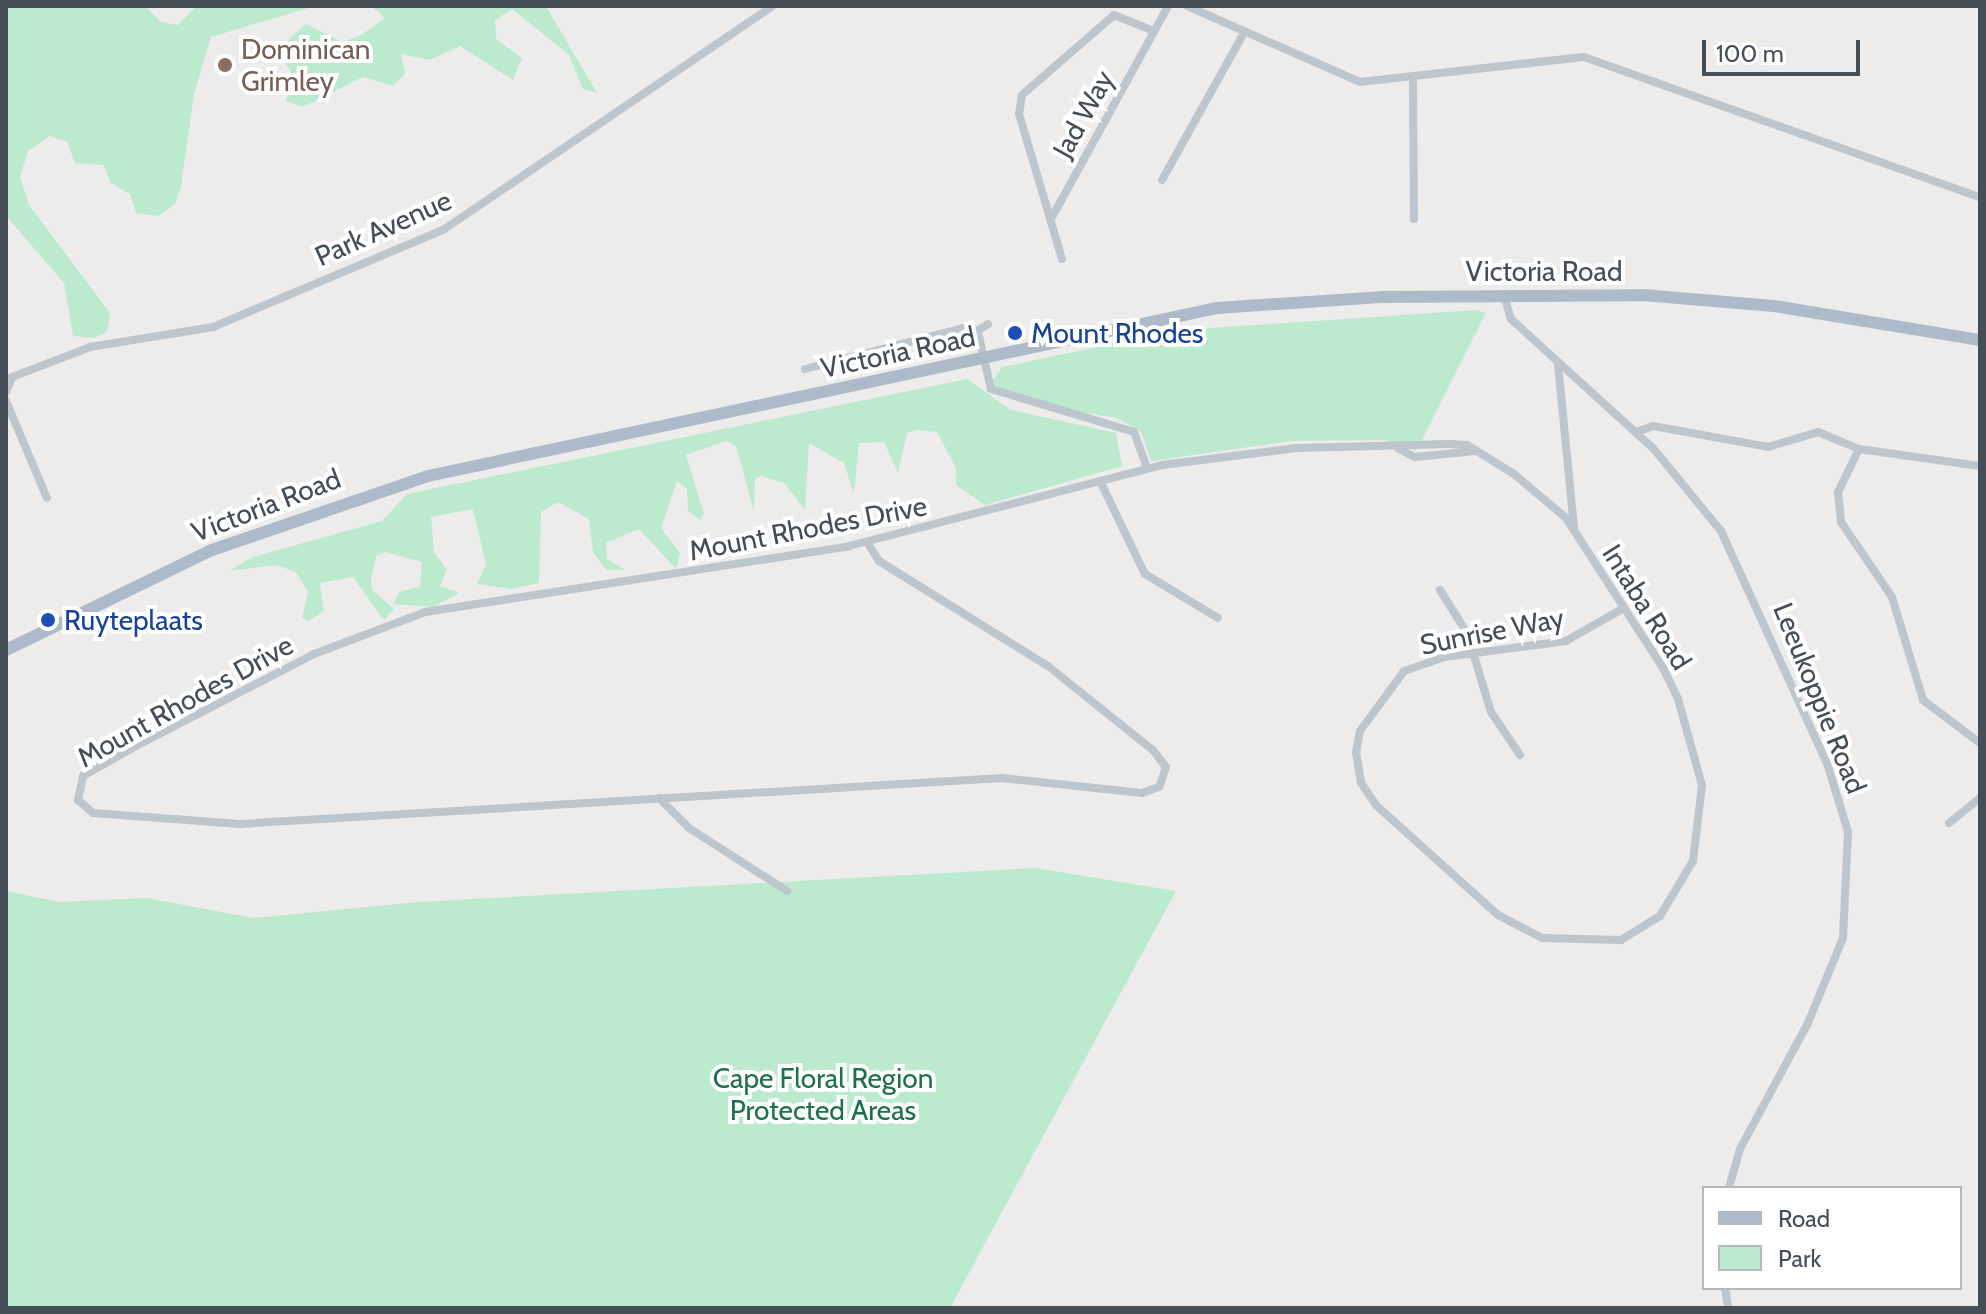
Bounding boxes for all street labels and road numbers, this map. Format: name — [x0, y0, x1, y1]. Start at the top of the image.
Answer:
street label: Jad Way — [1045, 65, 1121, 163]
street label: Park Avenue — [310, 183, 456, 273]
street label: Victoria Road — [1466, 254, 1622, 288]
street label: Victoria Road — [818, 319, 978, 385]
street label: Victoria Road — [187, 461, 345, 549]
street label: Mount Rhodes Drive — [686, 488, 930, 568]
street label: Intaba Road — [1595, 538, 1699, 676]
street label: Leeukoppie Road — [1766, 598, 1874, 798]
street label: Sunrise Way — [1417, 601, 1567, 661]
street label: Mount Rhodes Drive — [71, 628, 299, 774]

